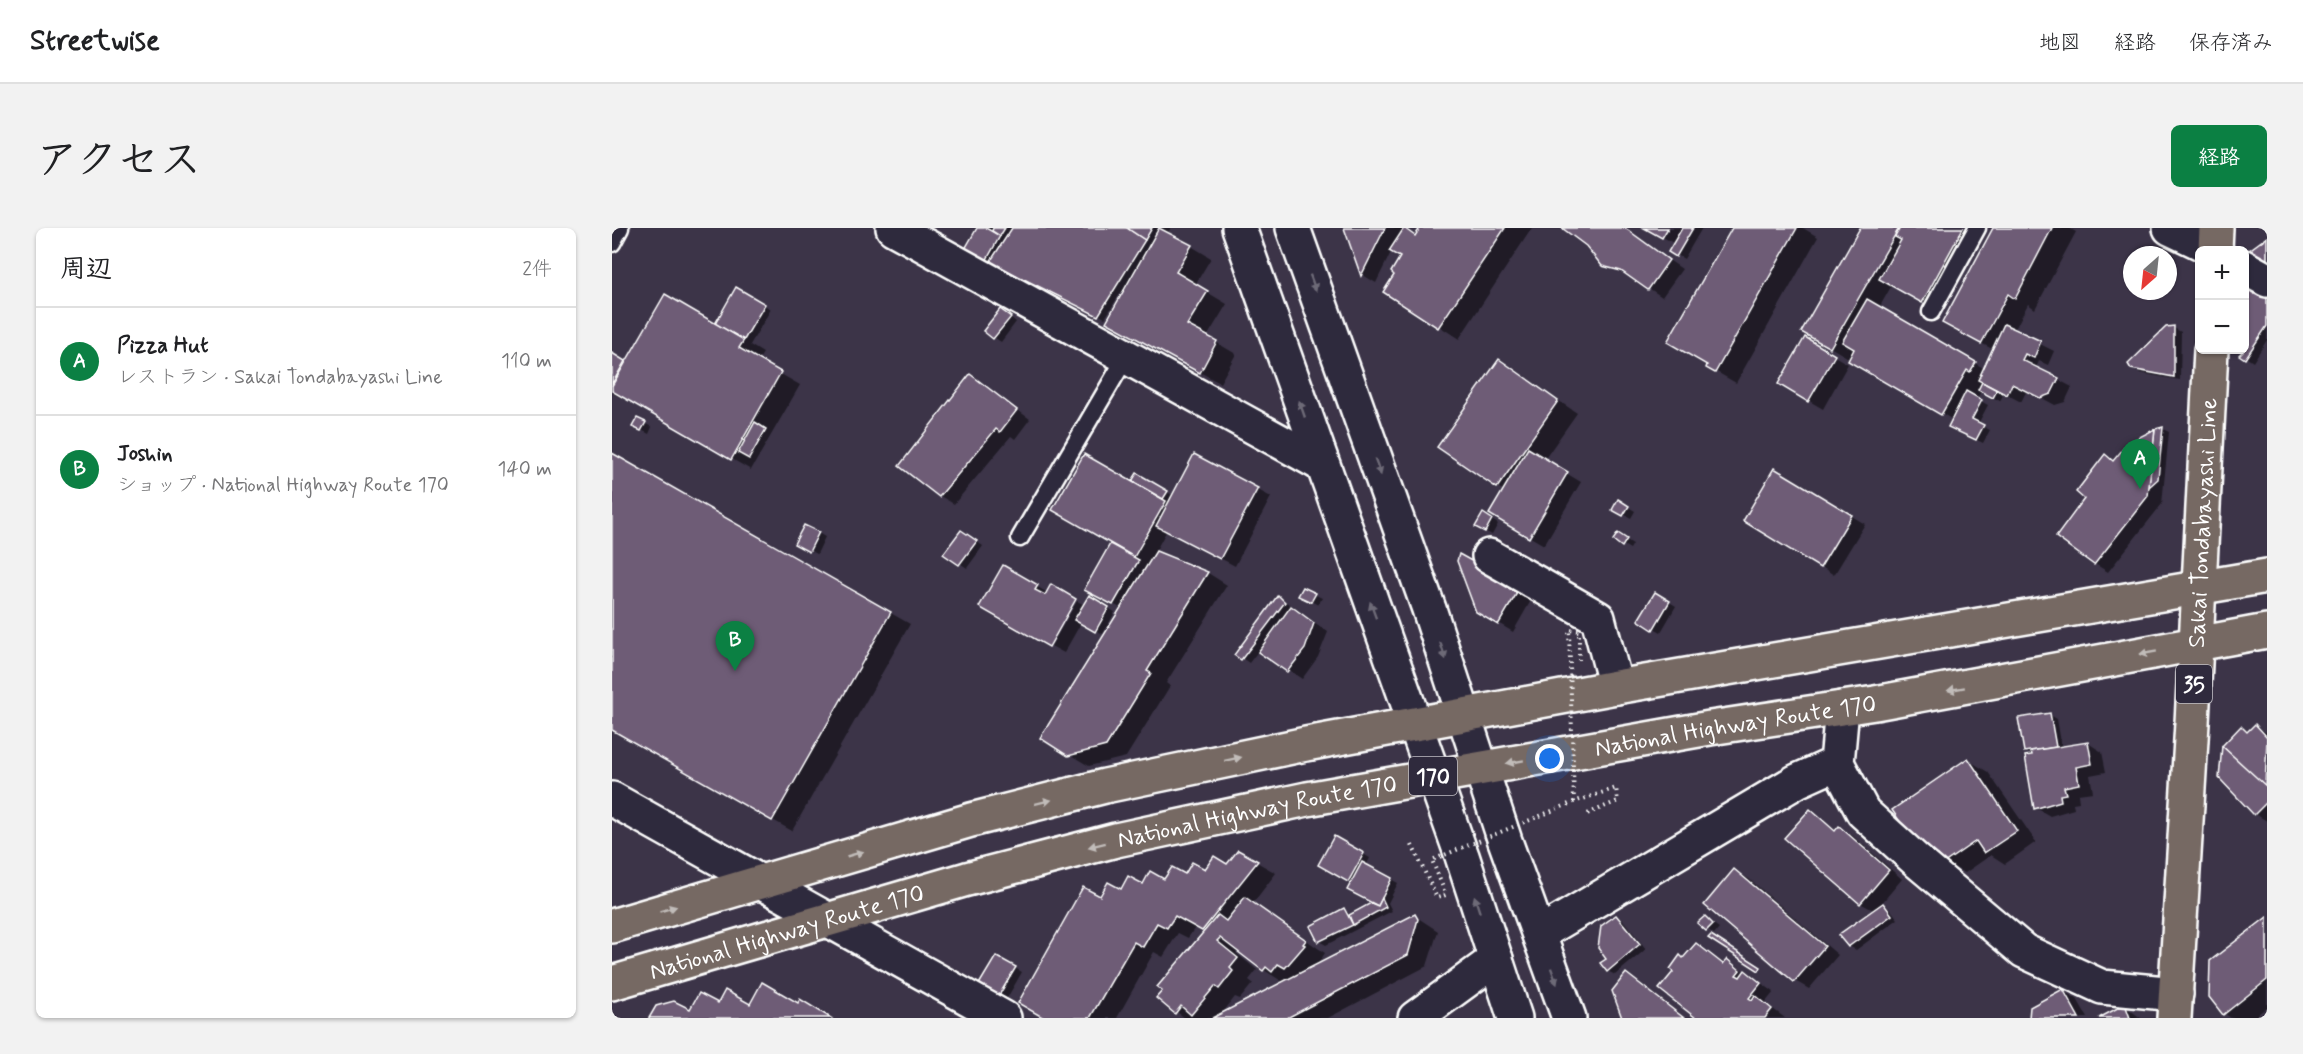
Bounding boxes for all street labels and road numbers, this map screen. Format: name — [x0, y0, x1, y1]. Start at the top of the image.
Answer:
street label: Sakai Tondabayashi Line — [2182, 397, 2226, 649]
road number: 35 — [2176, 665, 2212, 703]
street label: National Highway Route 170 — [1592, 689, 1879, 765]
road number: 170 — [1409, 757, 1457, 795]
street label: National Highway Route 170 — [1115, 769, 1400, 856]
street label: National Highway Route 170 — [646, 878, 928, 988]

